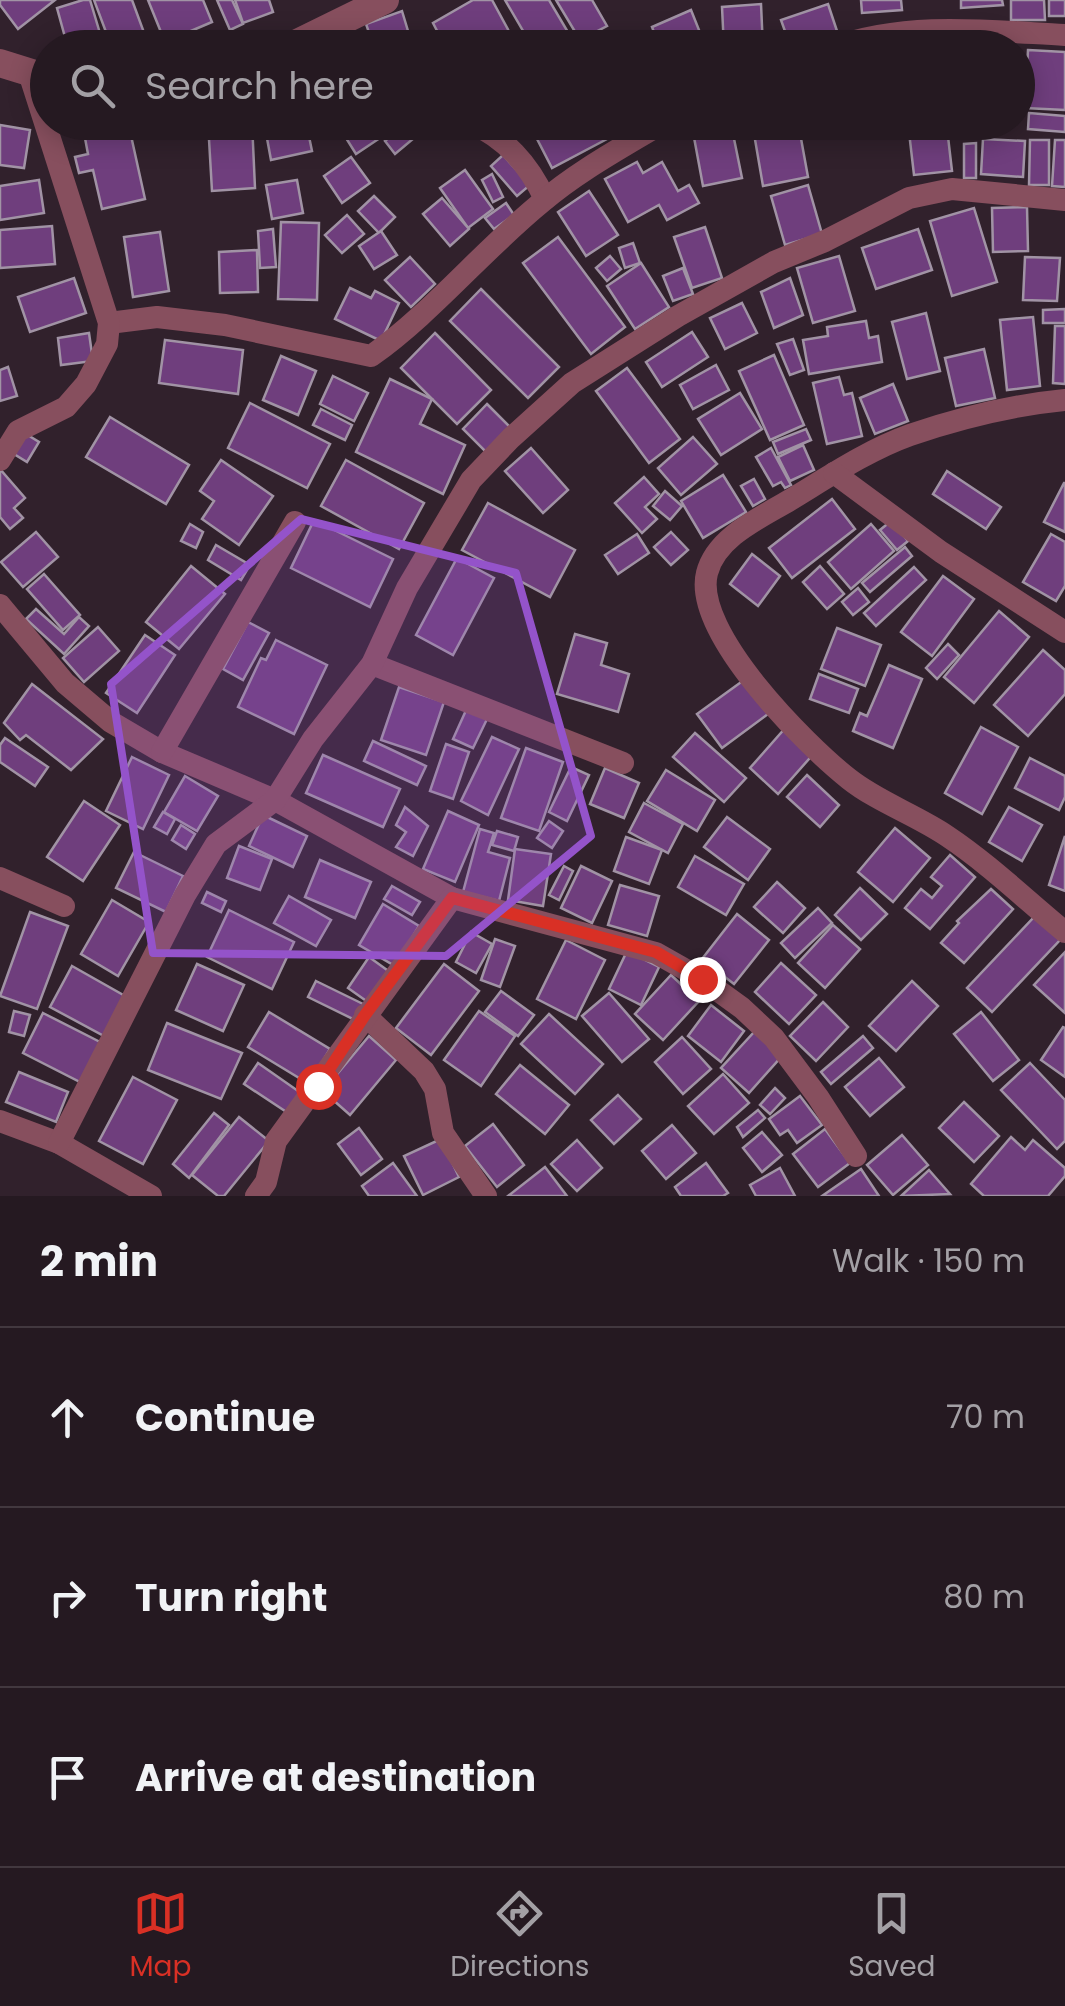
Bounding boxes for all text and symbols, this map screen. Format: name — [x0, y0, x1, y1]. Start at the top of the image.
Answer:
search box — [30, 30, 1035, 140]
icon: search — [65, 58, 120, 113]
text: Search here — [145, 59, 374, 112]
route end — [680, 957, 726, 1003]
route start — [296, 1064, 342, 1110]
text: 2 min — [40, 1232, 158, 1291]
text: Walk · 150 m — [832, 1238, 1025, 1283]
icon: ahead — [40, 1390, 95, 1445]
text: Continue — [135, 1391, 315, 1444]
text: 70 m — [946, 1394, 1025, 1439]
icon: right — [40, 1570, 95, 1625]
text: Turn right — [135, 1571, 327, 1624]
text: 80 m — [943, 1574, 1025, 1619]
icon: arrive — [40, 1750, 95, 1805]
text: Arrive at destination — [135, 1751, 536, 1804]
tab: Map — [129, 1886, 191, 1988]
tab: Directions — [450, 1886, 589, 1988]
tab: Saved — [848, 1886, 936, 1988]

